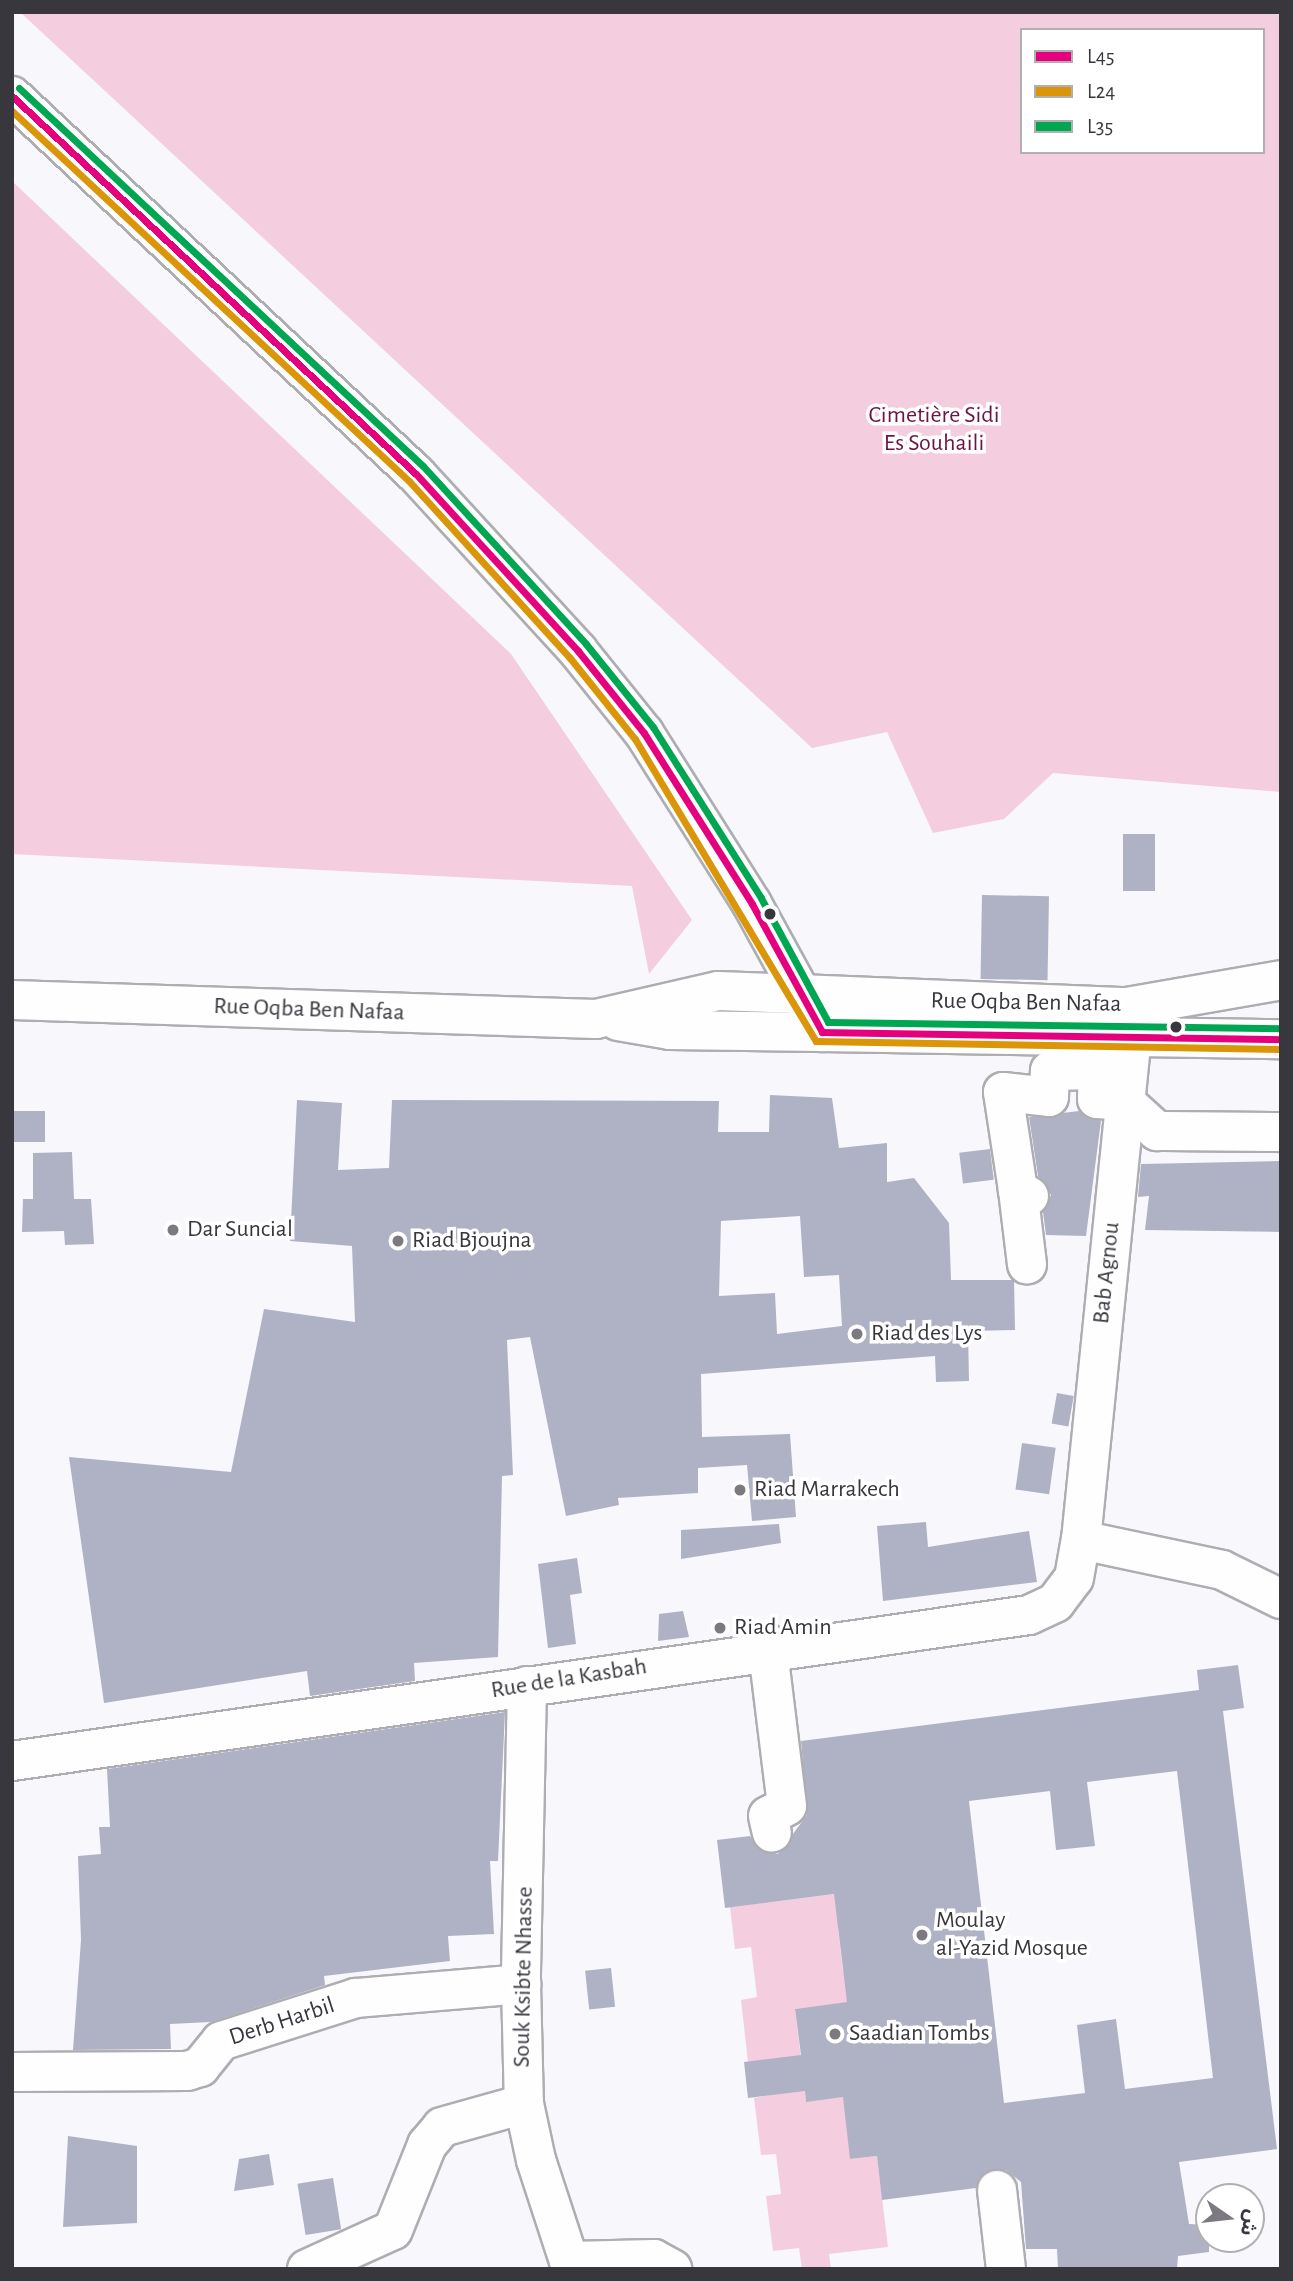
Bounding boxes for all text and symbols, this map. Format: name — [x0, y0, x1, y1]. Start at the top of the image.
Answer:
legend — [1020, 28, 1265, 154]
text: L45 — [1087, 46, 1115, 67]
text: L24 — [1087, 81, 1115, 102]
text: L35 — [1087, 116, 1113, 137]
park label: Cimetière Sidi Es Souhaili — [868, 402, 1000, 458]
unlabelled marker — [763, 907, 777, 921]
street label: Rue Oqba Ben Nafaa — [930, 987, 1122, 1019]
street label: Rue Oqba Ben Nafaa — [213, 992, 405, 1028]
unlabelled marker — [1169, 1020, 1183, 1034]
place label: Dar Suncial — [187, 1216, 293, 1244]
street label: Bab Agnou — [1087, 1221, 1127, 1325]
marker: Dar Suncial — [165, 1222, 181, 1238]
place label: Riad Bjoujna — [412, 1227, 532, 1255]
marker: Riad Bjoujna — [390, 1233, 406, 1249]
place label: Riad des Lys — [871, 1320, 982, 1348]
marker: Riad des Lys — [849, 1326, 865, 1342]
place label: Riad Marrakech — [754, 1476, 900, 1504]
marker: Riad Marrakech — [732, 1482, 748, 1498]
place label: Riad Amin — [734, 1614, 832, 1642]
marker: Riad Amin — [712, 1620, 728, 1636]
street label: Rue de la Kasbah — [489, 1652, 649, 1706]
street label: Souk Ksibte Nhasse — [508, 1886, 540, 2068]
place label: Moulay al-Yazid Mosque — [936, 1907, 1088, 1963]
marker: Moulay al-Yazid Mosque — [914, 1927, 930, 1943]
street label: Derb Harbil — [226, 1991, 338, 2053]
place label: Saadian Tombs — [849, 2020, 990, 2048]
marker: Saadian Tombs — [827, 2026, 843, 2042]
north arrow — [1195, 2183, 1265, 2253]
text: ش — [1237, 2208, 1261, 2238]

